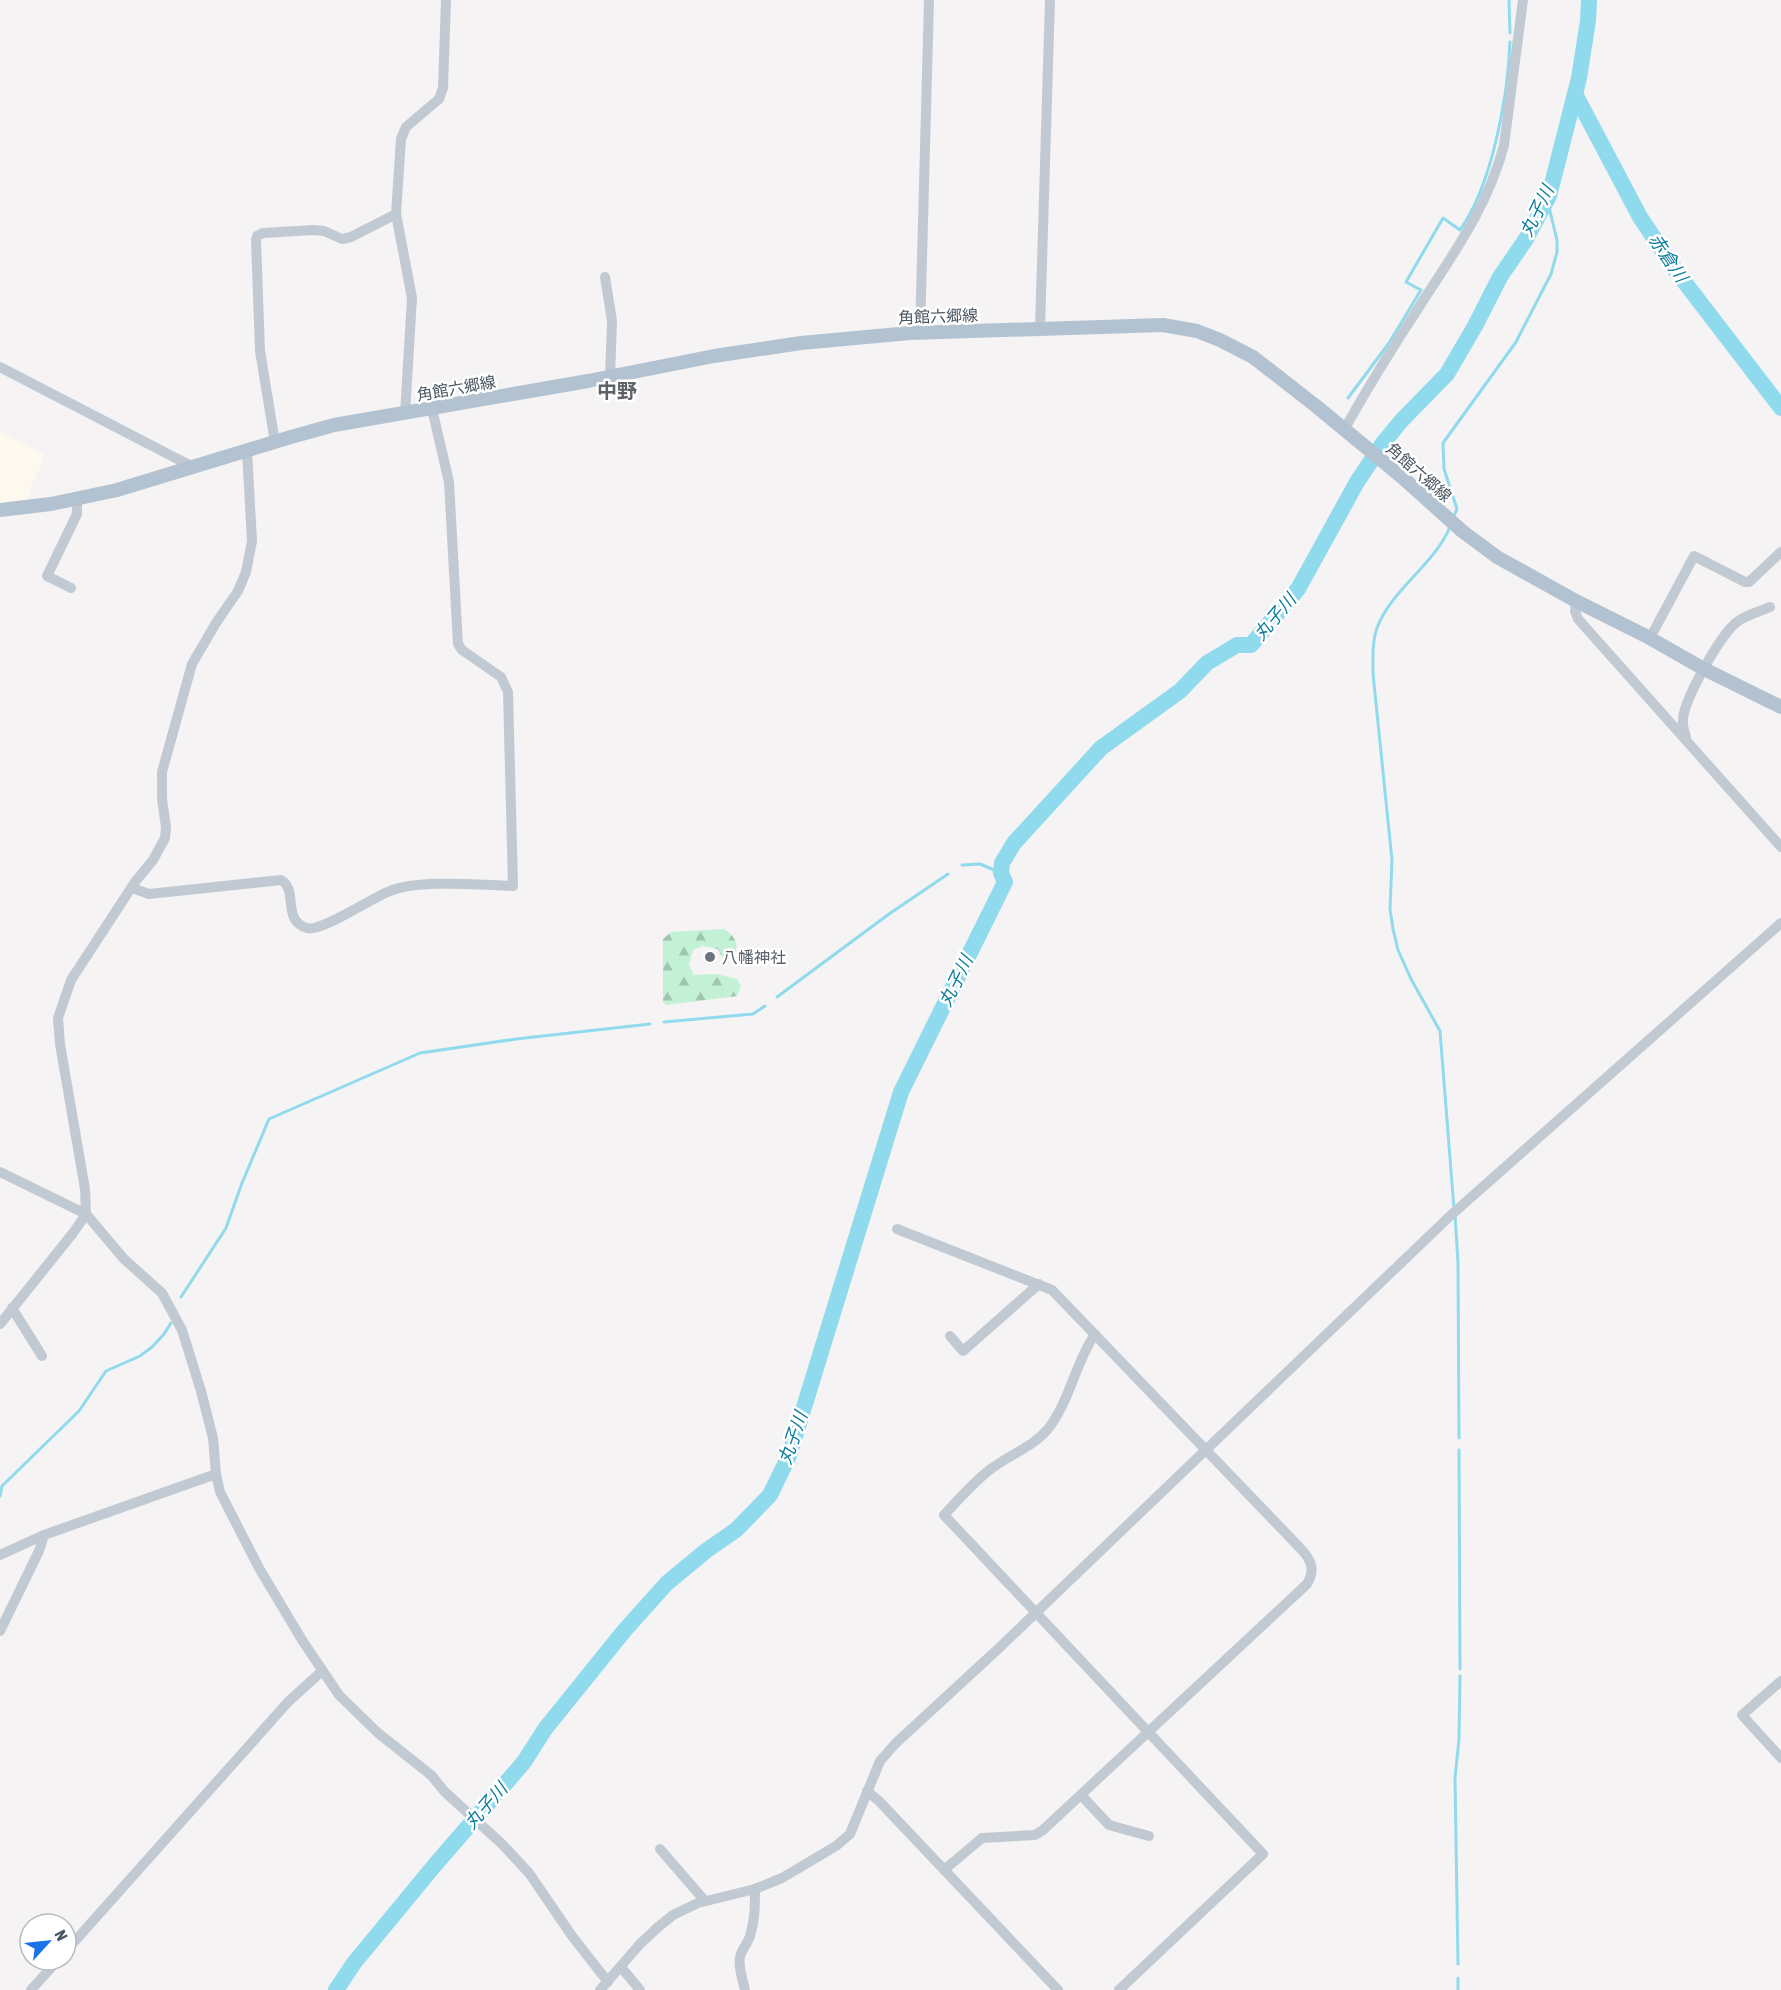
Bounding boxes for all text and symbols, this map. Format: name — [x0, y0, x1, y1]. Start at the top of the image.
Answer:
water label: 丸子川 — [1515, 180, 1559, 240]
water label: 赤倉川 — [1645, 229, 1693, 288]
street label: 角館六郷線 — [898, 306, 978, 326]
street label: 角館六郷線 — [415, 372, 497, 404]
district label: 中野 — [597, 379, 637, 402]
street label: 角館六郷線 — [1383, 439, 1455, 505]
water label: 丸子川 — [1249, 588, 1301, 644]
place label: 八幡神社 — [722, 948, 786, 966]
marker: 八幡神社 — [703, 950, 717, 964]
water label: 丸子川 — [934, 950, 978, 1010]
water label: 丸子川 — [774, 1407, 812, 1467]
water label: 丸子川 — [460, 1777, 513, 1833]
north arrow — [18, 1912, 78, 1972]
text: N — [51, 1927, 72, 1943]

